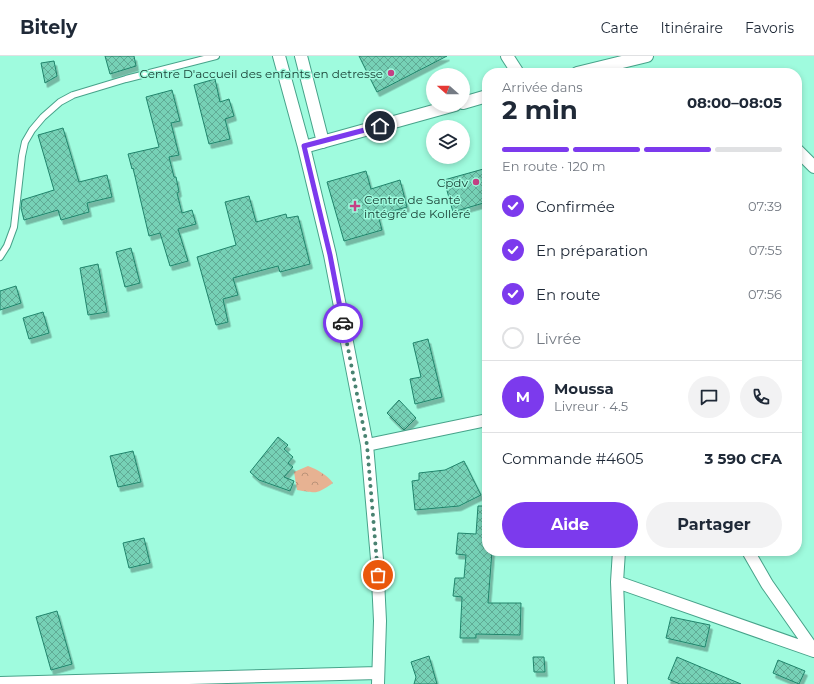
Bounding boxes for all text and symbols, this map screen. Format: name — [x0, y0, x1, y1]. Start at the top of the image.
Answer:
text: Bitely — [20, 16, 77, 39]
text: Carte — [601, 19, 638, 37]
text: Itinéraire — [660, 19, 723, 37]
text: Favoris — [745, 19, 794, 37]
place label: Centre D'accueil des enfants en detresse — [140, 66, 383, 81]
marker: Centre D'accueil des enfants en detresse — [386, 68, 396, 78]
north arrow — [426, 68, 470, 112]
map controls — [426, 68, 470, 164]
text: Arrivée dans — [502, 79, 583, 95]
text: 08:00–08:05 — [687, 93, 782, 112]
text: 2 min — [502, 94, 578, 126]
pin — [363, 109, 397, 143]
icon: home — [369, 115, 391, 137]
button: layers — [426, 120, 470, 164]
text: En route · 120 m — [502, 158, 606, 174]
place label: Cpdv — [437, 175, 468, 190]
marker: Cpdv — [471, 177, 481, 187]
place label: Centre de Santé intégré de Kolléré — [364, 192, 470, 221]
icon: check — [502, 195, 524, 217]
text: Confirmée — [536, 197, 615, 216]
text: 07:39 — [748, 198, 782, 214]
marker: Centre de Santé intégré de Kolléré — [349, 200, 361, 212]
icon: check — [502, 239, 524, 261]
text: En préparation — [536, 241, 648, 260]
text: 07:55 — [749, 242, 782, 258]
icon: check — [502, 283, 524, 305]
text: En route — [536, 285, 600, 304]
text: 07:56 — [748, 286, 782, 302]
courier — [323, 303, 363, 343]
icon: car — [332, 312, 354, 334]
text: Livrée — [536, 329, 581, 348]
button: chat — [688, 376, 730, 418]
button: phone — [740, 376, 782, 418]
text: Moussa — [554, 379, 614, 398]
text: M — [516, 387, 530, 406]
text: Livreur · 4.5 — [554, 398, 628, 414]
text: Commande #4605 — [502, 449, 644, 468]
text: 3 590 CFA — [704, 449, 782, 468]
button: Aide — [502, 502, 638, 548]
button: Partager — [646, 502, 782, 548]
pin — [361, 558, 395, 592]
icon: bag — [367, 564, 389, 586]

